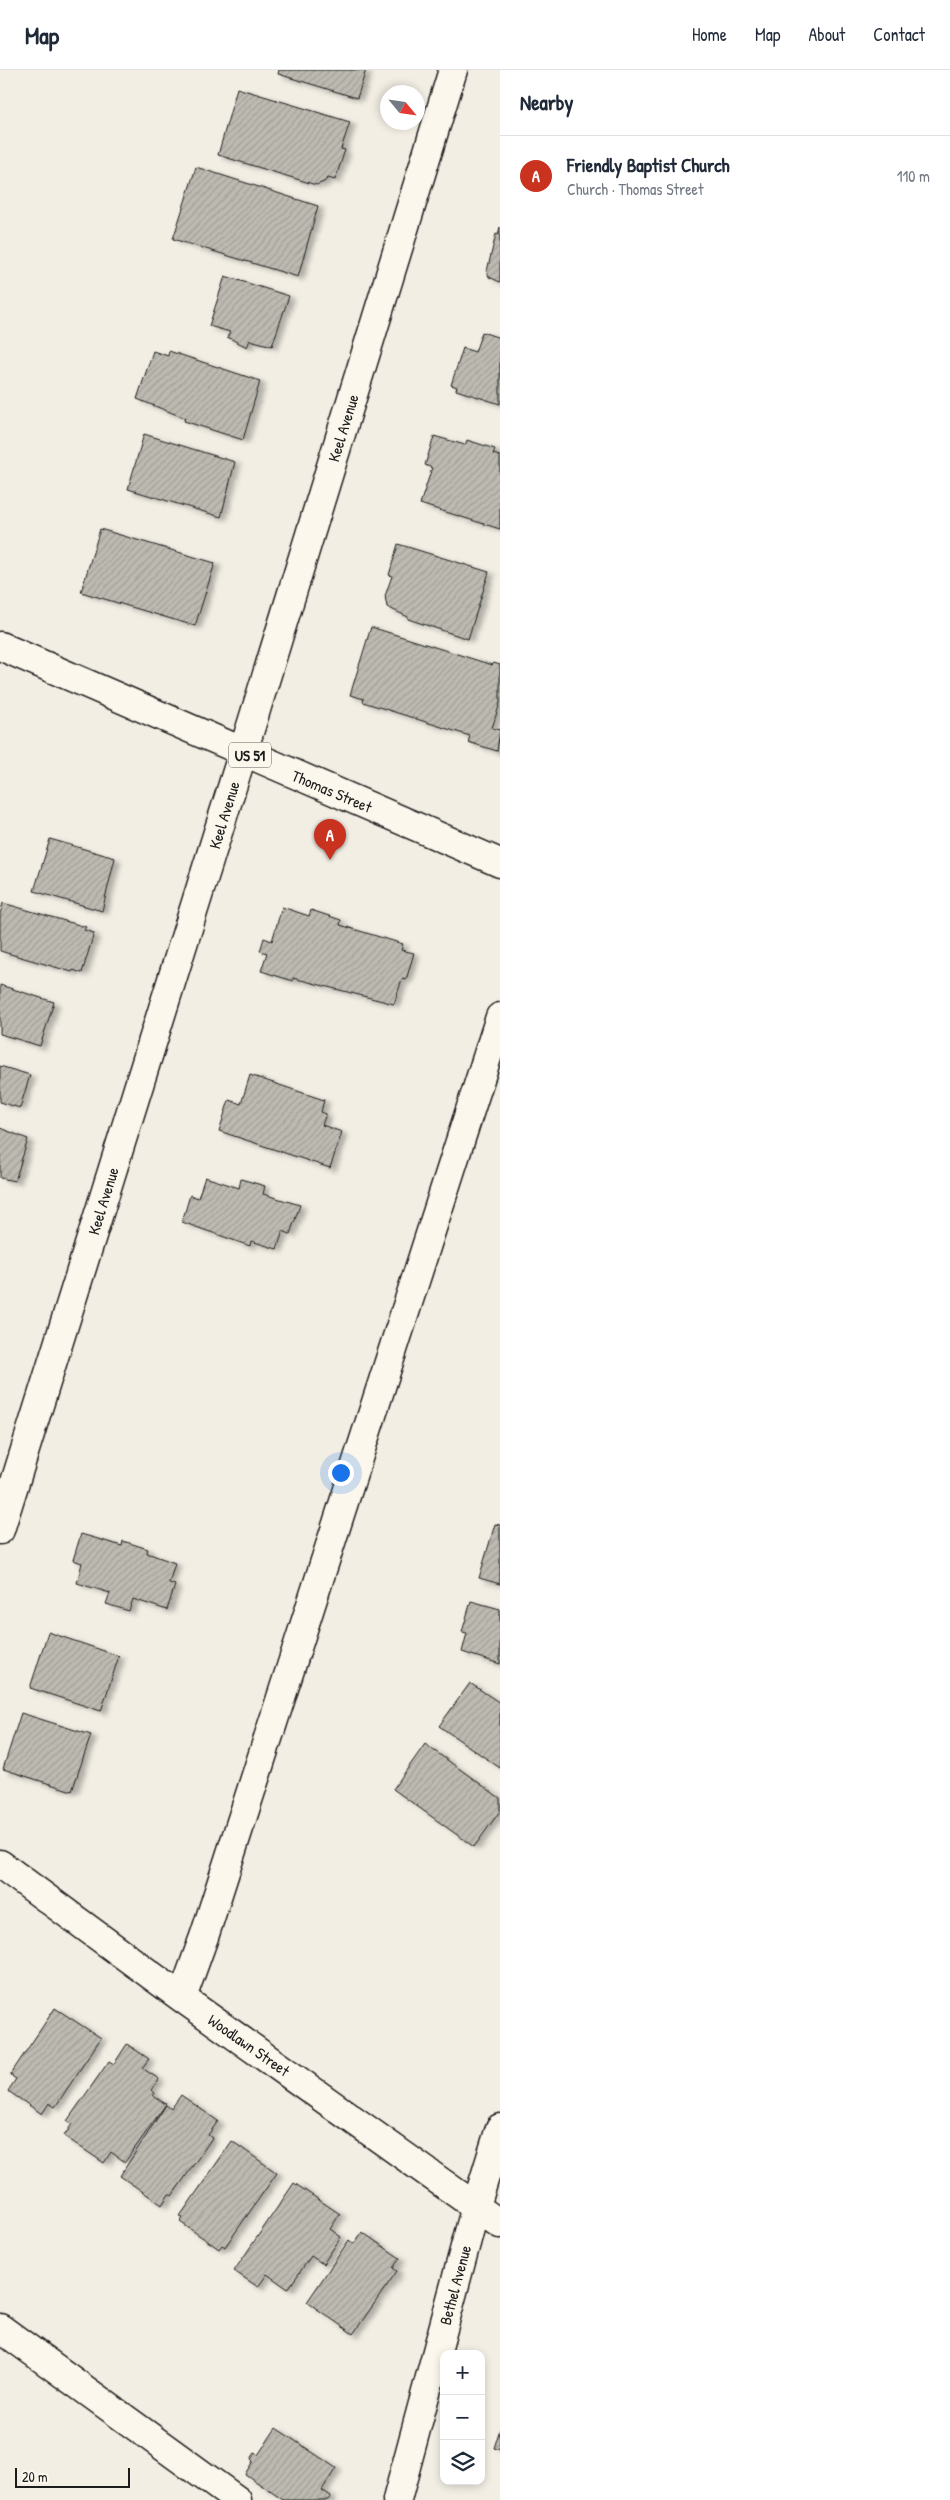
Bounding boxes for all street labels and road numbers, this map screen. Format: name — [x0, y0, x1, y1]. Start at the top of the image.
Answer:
street label: Keel Avenue — [322, 391, 364, 465]
road number: US 51 — [229, 742, 271, 768]
street label: Thomas Street — [289, 764, 376, 818]
street label: Keel Avenue — [203, 778, 245, 852]
street label: Keel Avenue — [82, 1164, 124, 1238]
street label: Woodlawn Street — [204, 2009, 295, 2082]
street label: Bethel Avenue — [434, 2242, 476, 2327]

